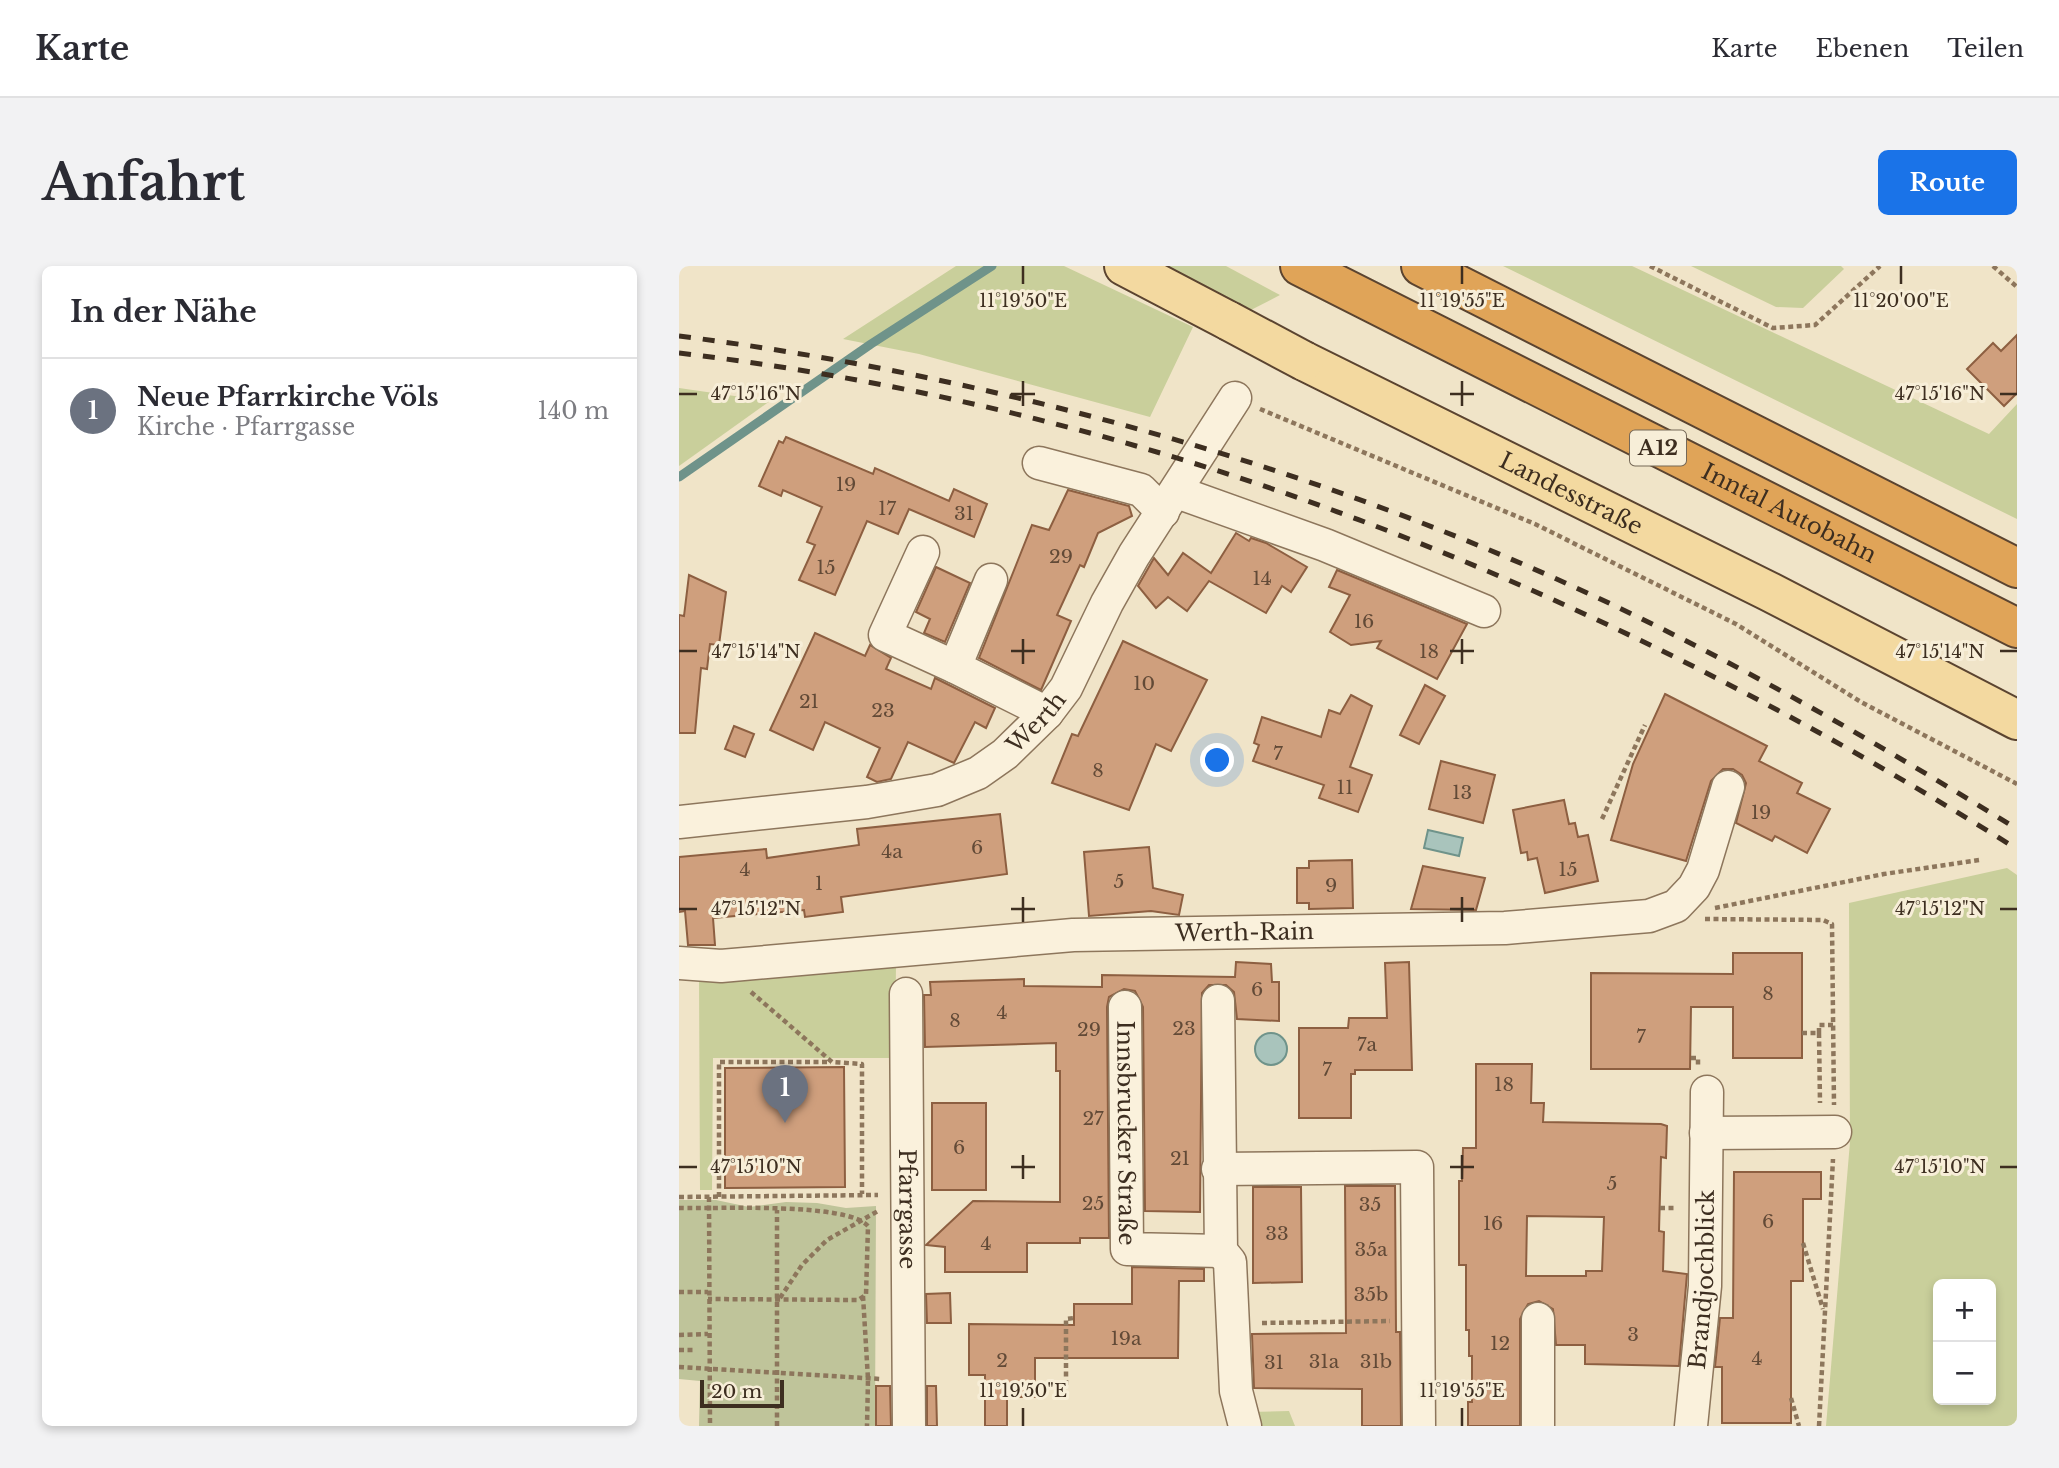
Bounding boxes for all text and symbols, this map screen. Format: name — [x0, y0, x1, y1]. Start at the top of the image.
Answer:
text: Karte — [35, 28, 129, 69]
text: Karte — [1711, 34, 1778, 63]
text: Ebenen — [1816, 34, 1909, 63]
text: Teilen — [1947, 34, 2024, 63]
button: Route — [1878, 150, 2017, 215]
text: Anfahrt — [42, 152, 245, 213]
text: 11°19'50"E — [979, 290, 1067, 312]
text: 11°19'55"E — [1419, 290, 1505, 312]
text: 11°20'00"E — [1853, 290, 1949, 312]
text: In der Nähe — [70, 293, 257, 330]
text: Neue Pfarrkirche Völs — [137, 381, 439, 413]
text: 47°15'16"N — [711, 383, 801, 405]
text: 47°15'16"N — [1895, 383, 1985, 405]
text: 1 — [88, 397, 98, 425]
text: 140 m — [538, 397, 609, 425]
text: Kirche · Pfarrgasse — [137, 413, 355, 441]
road number: A12 — [1630, 430, 1686, 466]
street label: Landesstraße — [1495, 446, 1647, 541]
street label: Inntal Autobahn — [1697, 457, 1881, 569]
house number: 19 — [836, 473, 856, 496]
house number: 17 — [878, 497, 896, 520]
house number: 31 — [954, 502, 974, 525]
house number: 29 — [1049, 545, 1073, 568]
house number: 15 — [816, 556, 836, 579]
house number: 14 — [1252, 567, 1272, 590]
house number: 16 — [1354, 610, 1374, 633]
house number: 18 — [1419, 640, 1439, 663]
text: 47°15'14"N — [711, 641, 801, 663]
text: 47°15'14"N — [1895, 641, 1985, 663]
house number: 10 — [1133, 672, 1155, 695]
street label: Werth — [1000, 686, 1072, 759]
house number: 21 — [799, 690, 819, 713]
house number: 23 — [871, 699, 895, 722]
house number: 7 — [1273, 742, 1283, 765]
your location — [1200, 743, 1234, 777]
house number: 8 — [1092, 759, 1104, 782]
house number: 11 — [1337, 776, 1353, 799]
house number: 13 — [1452, 781, 1472, 804]
house number: 19 — [1751, 801, 1771, 824]
house number: 6 — [971, 836, 983, 859]
house number: 4a — [881, 840, 903, 863]
house number: 4 — [739, 858, 751, 881]
house number: 15 — [1558, 858, 1578, 881]
house number: 5 — [1114, 870, 1124, 893]
house number: 1 — [815, 872, 823, 895]
house number: 9 — [1325, 874, 1337, 897]
text: 47°15'12"N — [711, 898, 801, 920]
text: 47°15'12"N — [1895, 898, 1985, 920]
street label: Werth-Rain — [1174, 917, 1314, 947]
house number: 6 — [1251, 978, 1263, 1001]
house number: 8 — [1762, 982, 1774, 1005]
house number: 4 — [996, 1001, 1008, 1024]
house number: 8 — [949, 1009, 961, 1032]
house number: 23 — [1172, 1017, 1196, 1040]
house number: 29 — [1077, 1018, 1101, 1041]
street label: Innsbrucker Straße — [1111, 1020, 1141, 1246]
house number: 7 — [1636, 1025, 1646, 1048]
house number: 7a — [1357, 1033, 1377, 1056]
house number: 7 — [1322, 1058, 1332, 1081]
pin: 1 — [762, 1065, 808, 1123]
house number: 18 — [1494, 1073, 1514, 1096]
house number: 27 — [1082, 1107, 1104, 1130]
house number: 6 — [953, 1136, 965, 1159]
house number: 21 — [1170, 1147, 1190, 1170]
street label: Pfarrgasse — [893, 1149, 922, 1269]
text: 47°15'10"N — [710, 1156, 802, 1178]
text: 47°15'10"N — [1894, 1156, 1986, 1178]
house number: 5 — [1607, 1172, 1617, 1195]
street label: Brandjochblick — [1683, 1189, 1720, 1371]
house number: 25 — [1082, 1192, 1104, 1215]
house number: 35 — [1359, 1193, 1381, 1216]
house number: 6 — [1762, 1210, 1774, 1233]
house number: 16 — [1483, 1212, 1503, 1235]
house number: 33 — [1265, 1222, 1289, 1245]
house number: 4 — [980, 1232, 992, 1255]
house number: 35a — [1354, 1238, 1388, 1261]
map controls — [1933, 1279, 1996, 1405]
button: + — [1933, 1279, 1996, 1342]
house number: 35b — [1354, 1283, 1388, 1306]
house number: 3 — [1627, 1323, 1639, 1346]
house number: 19a — [1110, 1327, 1142, 1350]
house number: 12 — [1490, 1332, 1510, 1355]
button: − — [1933, 1342, 1996, 1405]
house number: 4 — [1751, 1347, 1763, 1370]
house number: 2 — [996, 1349, 1008, 1372]
house number: 31a — [1309, 1350, 1340, 1373]
house number: 31b — [1360, 1350, 1392, 1373]
house number: 31 — [1264, 1351, 1284, 1374]
scale bar — [700, 1377, 784, 1409]
text: 20 m — [711, 1380, 762, 1403]
text: 11°19'50"E — [979, 1380, 1067, 1402]
text: 11°19'55"E — [1419, 1380, 1505, 1402]

